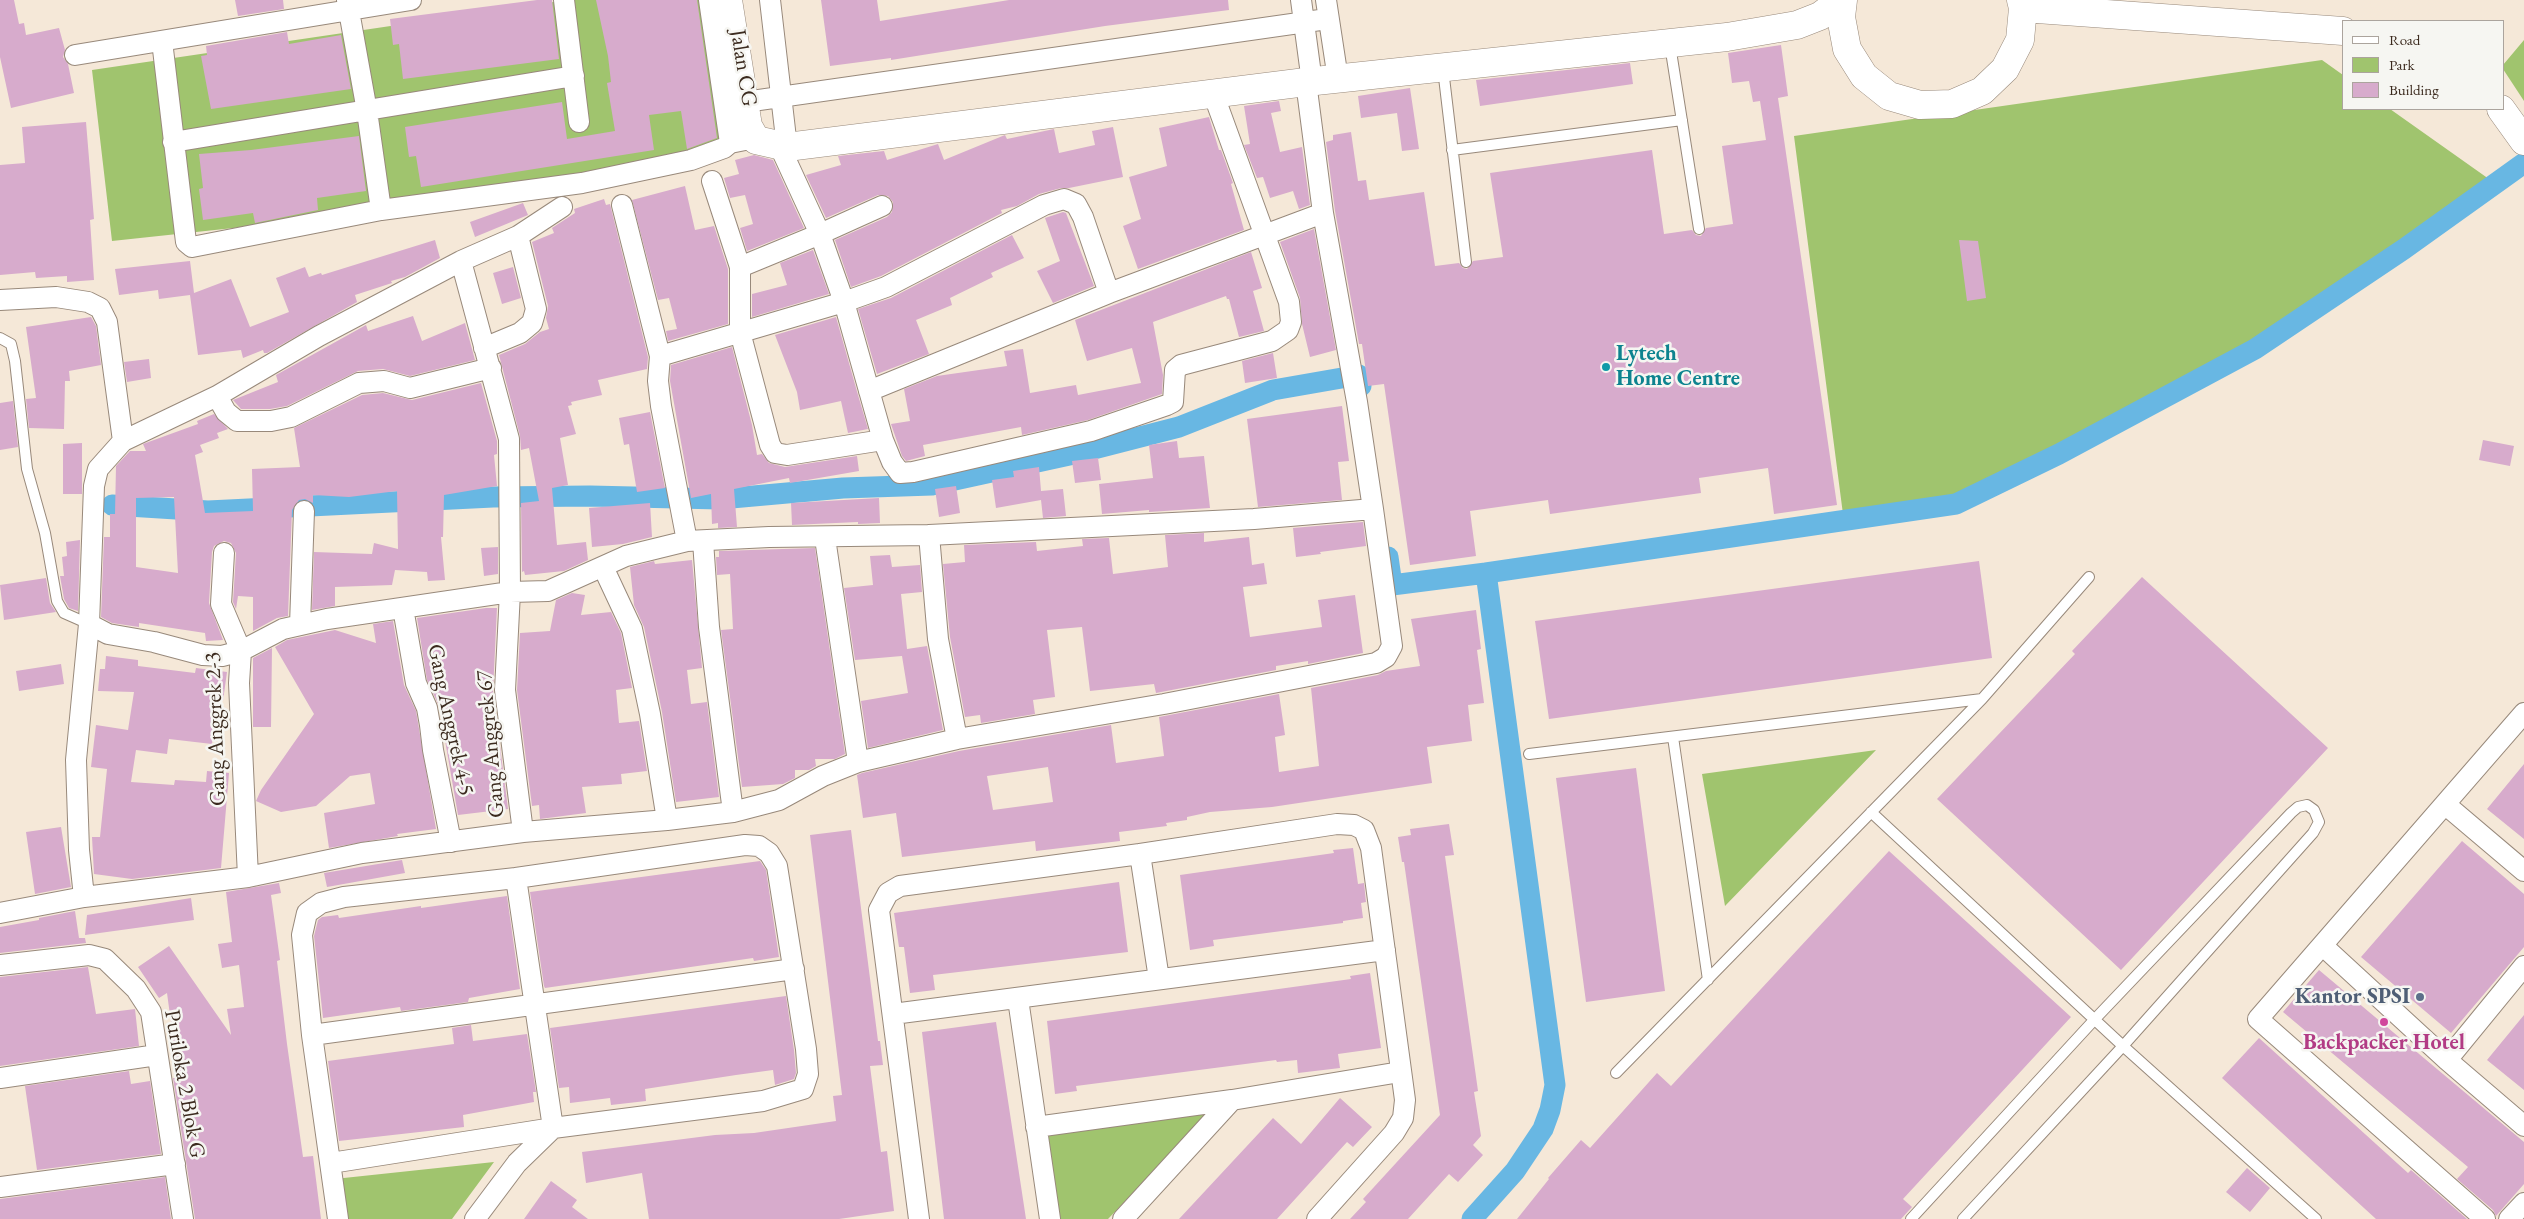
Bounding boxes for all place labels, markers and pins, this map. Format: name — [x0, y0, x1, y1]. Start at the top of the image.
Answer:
place label: Lytech Home Centre — [1616, 341, 1740, 392]
marker: Lytech Home Centre — [1600, 361, 1612, 373]
place label: Kantor SPSI — [2295, 984, 2410, 1010]
marker: Kantor SPSI — [2414, 991, 2426, 1003]
marker: Backpacker Hotel — [2378, 1016, 2390, 1028]
place label: Backpacker Hotel — [2303, 1030, 2465, 1056]

